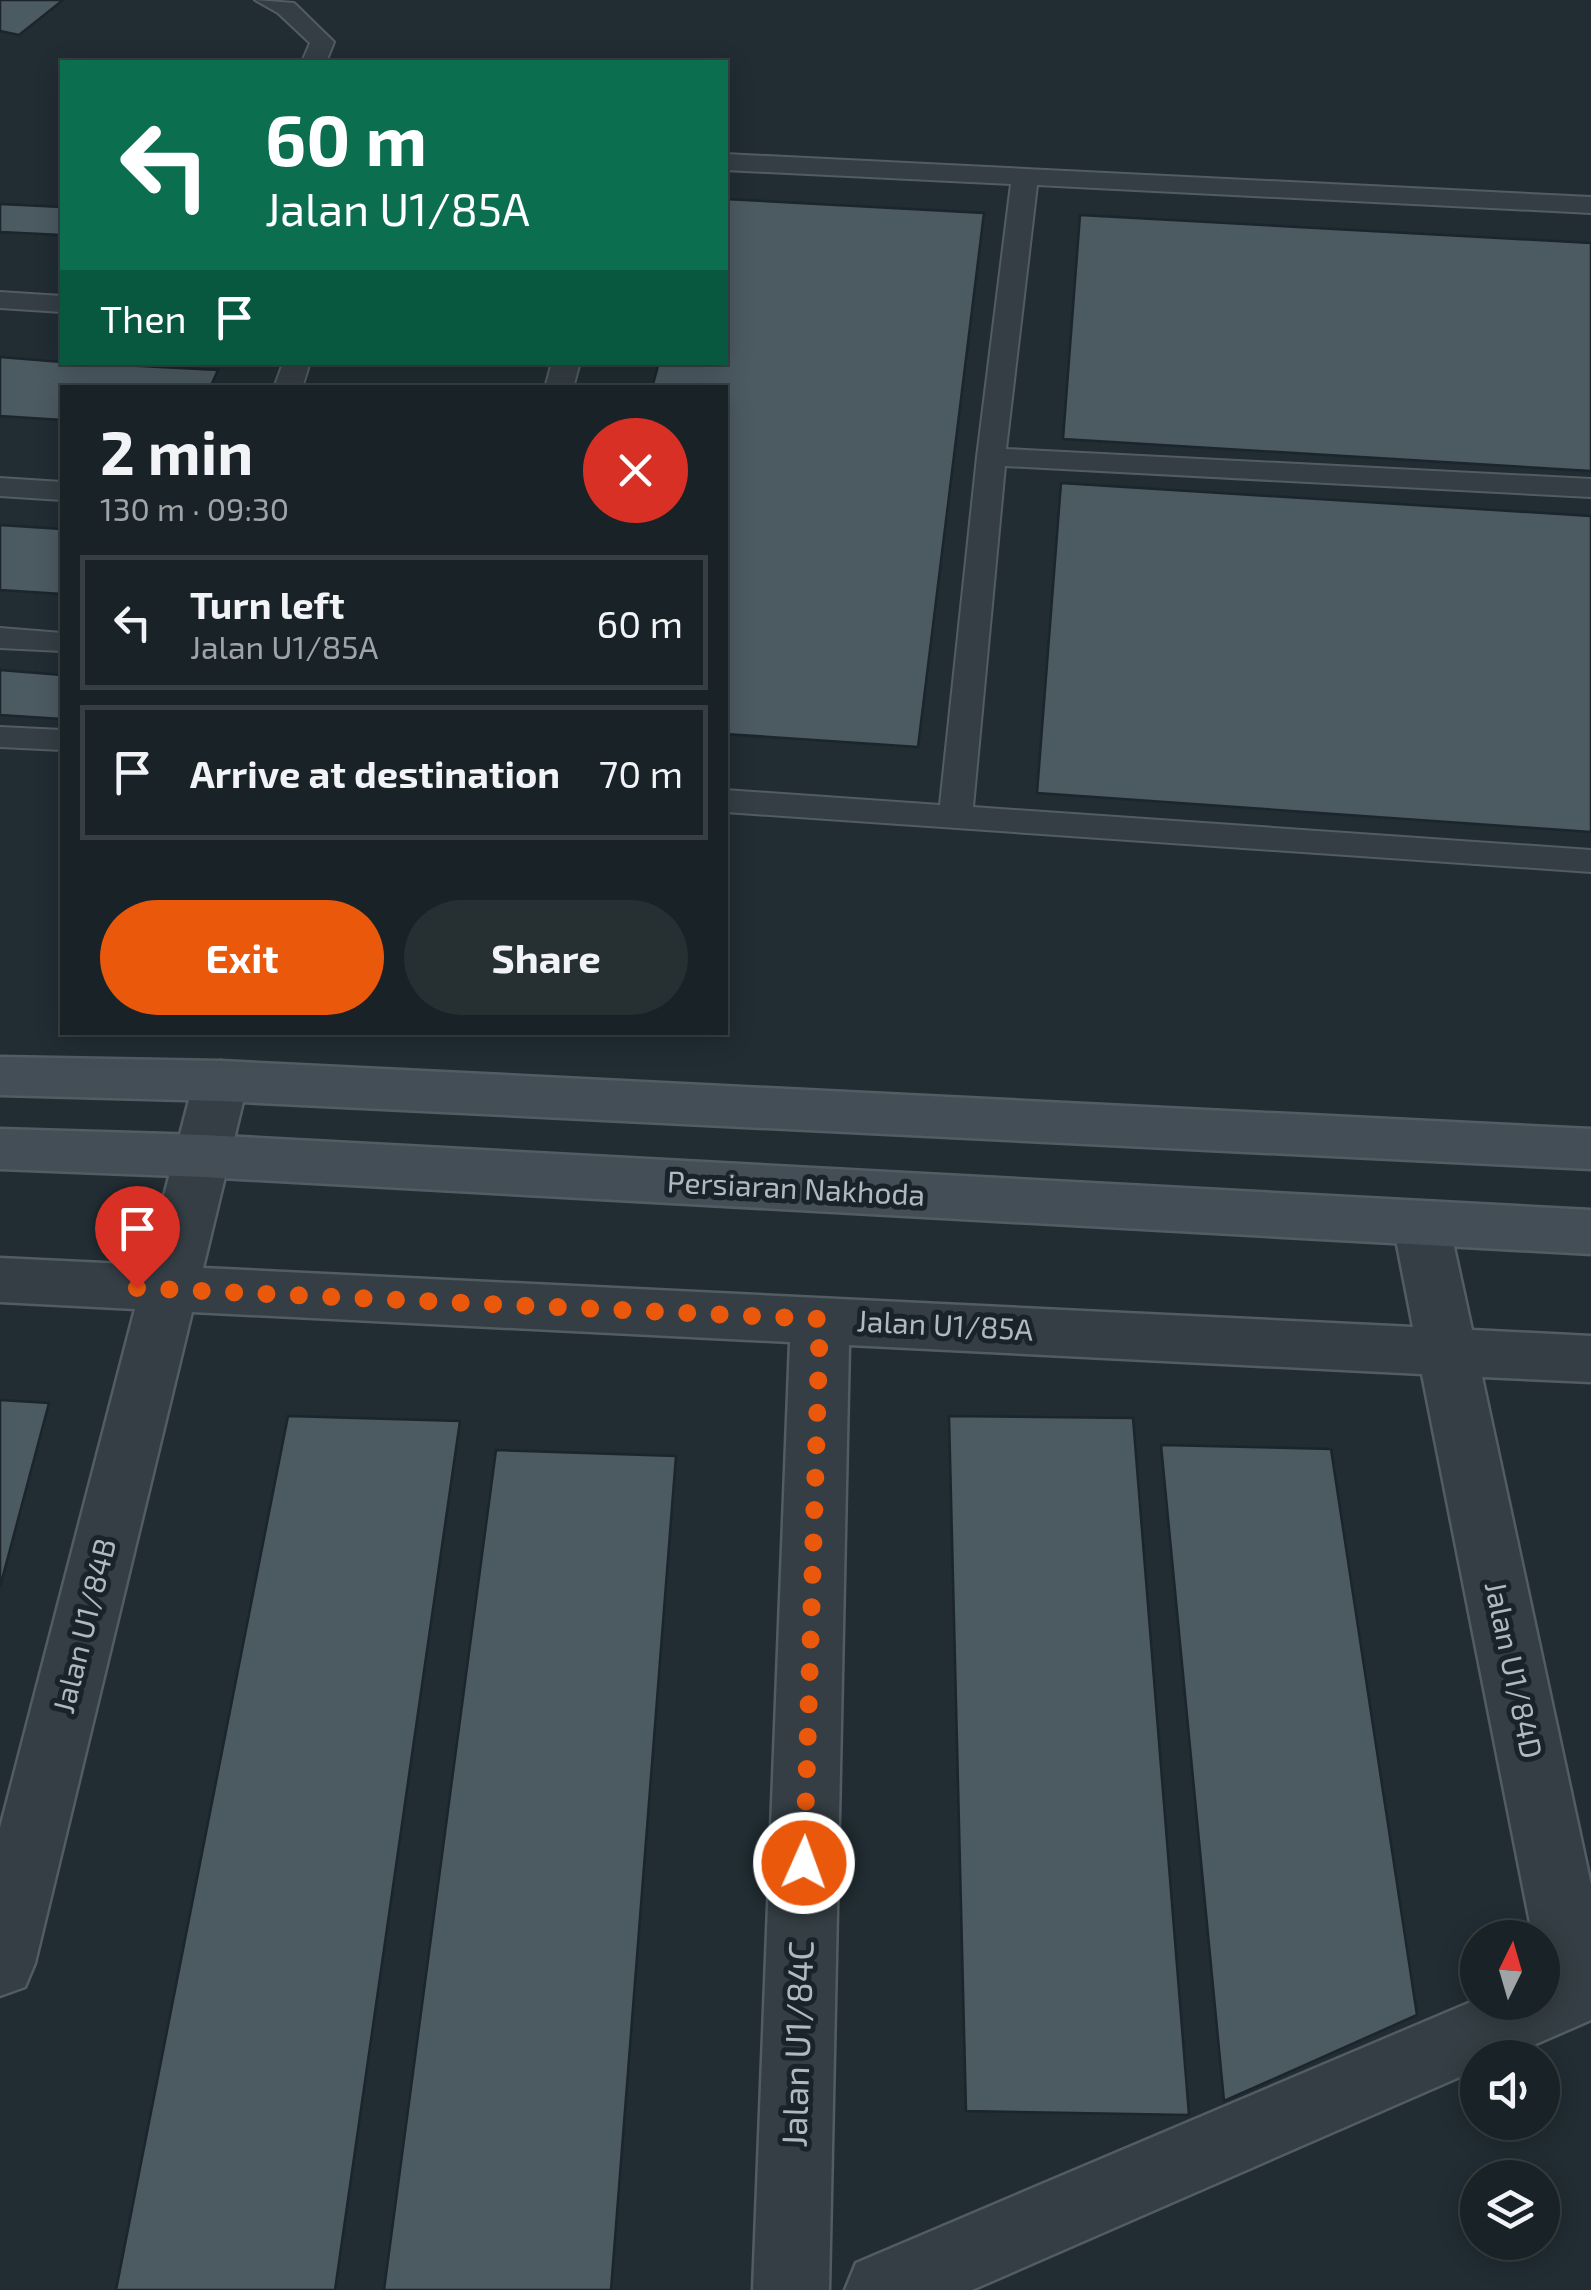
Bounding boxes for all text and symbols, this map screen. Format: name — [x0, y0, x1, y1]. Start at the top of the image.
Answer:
text: 60 m — [265, 96, 427, 180]
icon: left — [100, 100, 230, 230]
text: Jalan U1/85A — [265, 181, 530, 235]
icon: arrive — [207, 290, 262, 345]
text: Then — [100, 295, 187, 341]
text: 2 min — [100, 415, 253, 487]
button: close — [583, 418, 688, 523]
text: 130 m · 09:30 — [100, 489, 289, 527]
text: Turn left — [190, 581, 345, 627]
icon: left — [105, 595, 160, 650]
text: 60 m — [597, 600, 683, 646]
text: Jalan U1/85A — [190, 627, 378, 665]
icon: arrive — [105, 745, 160, 800]
text: Arrive at destination — [190, 750, 560, 796]
text: 70 m — [599, 750, 683, 796]
button: Exit — [100, 900, 384, 1015]
button: Share — [404, 900, 688, 1015]
street label: Persiaran Nakhoda — [666, 1162, 926, 1212]
pin — [95, 1186, 180, 1289]
icon: arrive — [110, 1201, 165, 1256]
street label: Jalan U1/85A — [856, 1301, 1035, 1347]
street label: Jalan U1/84B — [44, 1534, 122, 1717]
street label: Jalan U1/84D — [1479, 1578, 1551, 1761]
position arrow — [752, 1811, 856, 1915]
north arrow — [1460, 1920, 1560, 2020]
map controls — [1460, 1920, 1560, 2260]
street label: Jalan U1/84C — [771, 1940, 821, 2148]
button: sound — [1460, 2040, 1560, 2140]
button: layers — [1460, 2160, 1560, 2260]

